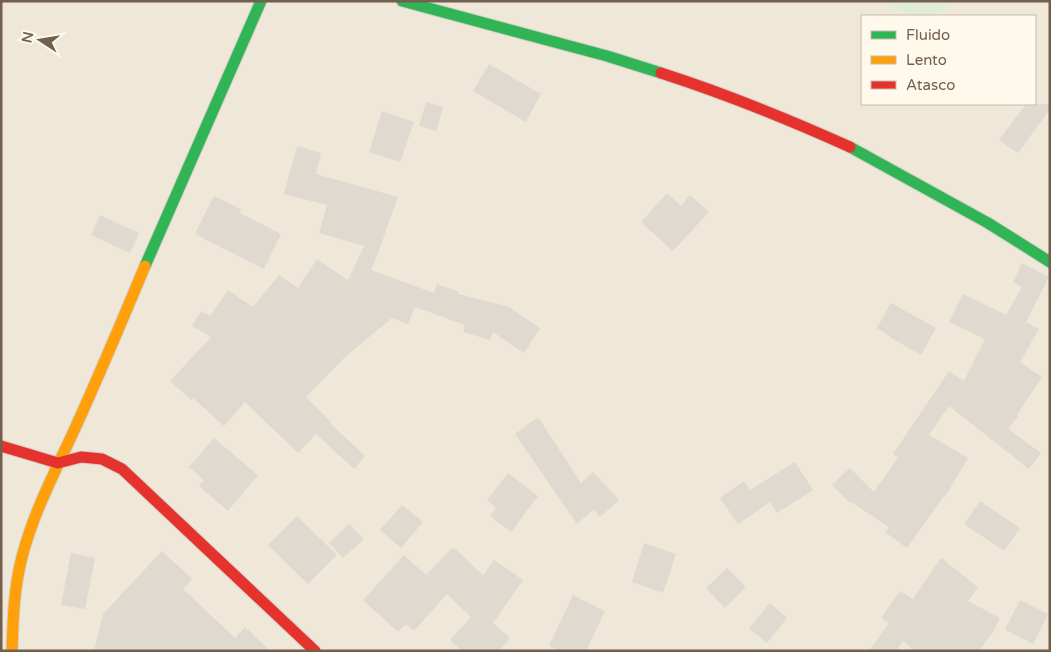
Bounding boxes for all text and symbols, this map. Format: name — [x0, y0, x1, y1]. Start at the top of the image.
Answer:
north arrow — [15, 15, 65, 65]
legend — [861, 15, 1036, 105]
text: Fluido — [906, 26, 950, 44]
text: N — [18, 30, 37, 45]
text: Lento — [906, 51, 947, 69]
text: Atasco — [906, 76, 955, 94]

